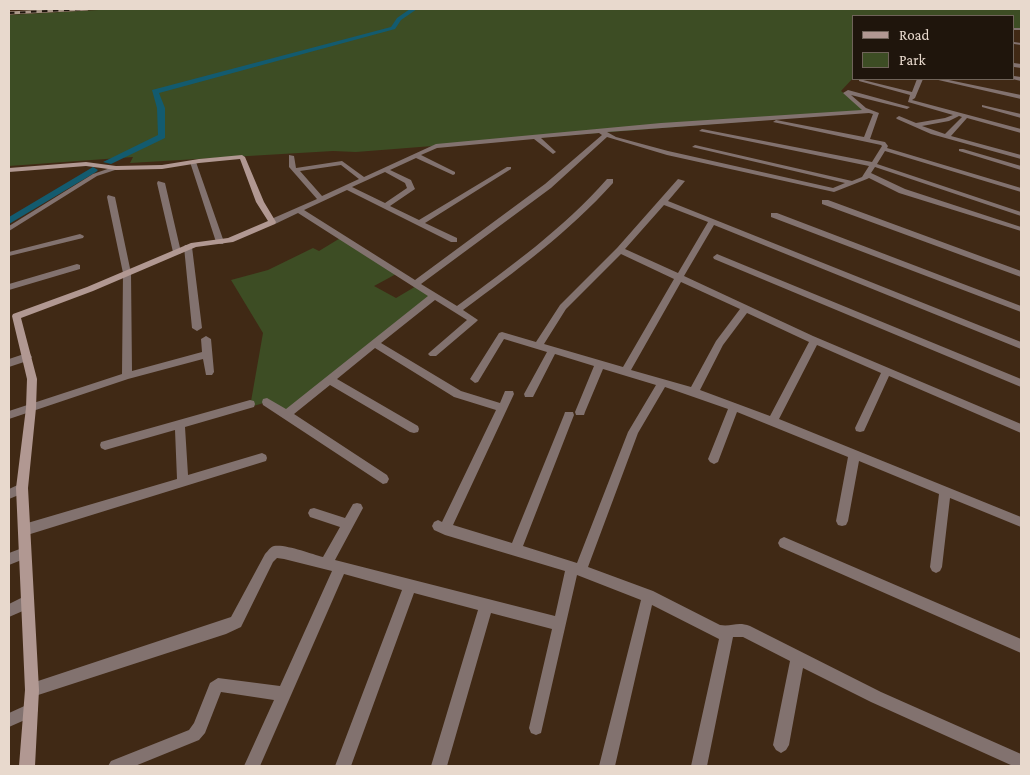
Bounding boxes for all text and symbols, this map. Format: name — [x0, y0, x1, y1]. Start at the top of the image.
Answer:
legend — [852, 15, 1015, 80]
text: Road — [899, 27, 929, 43]
text: Park — [899, 52, 926, 68]

